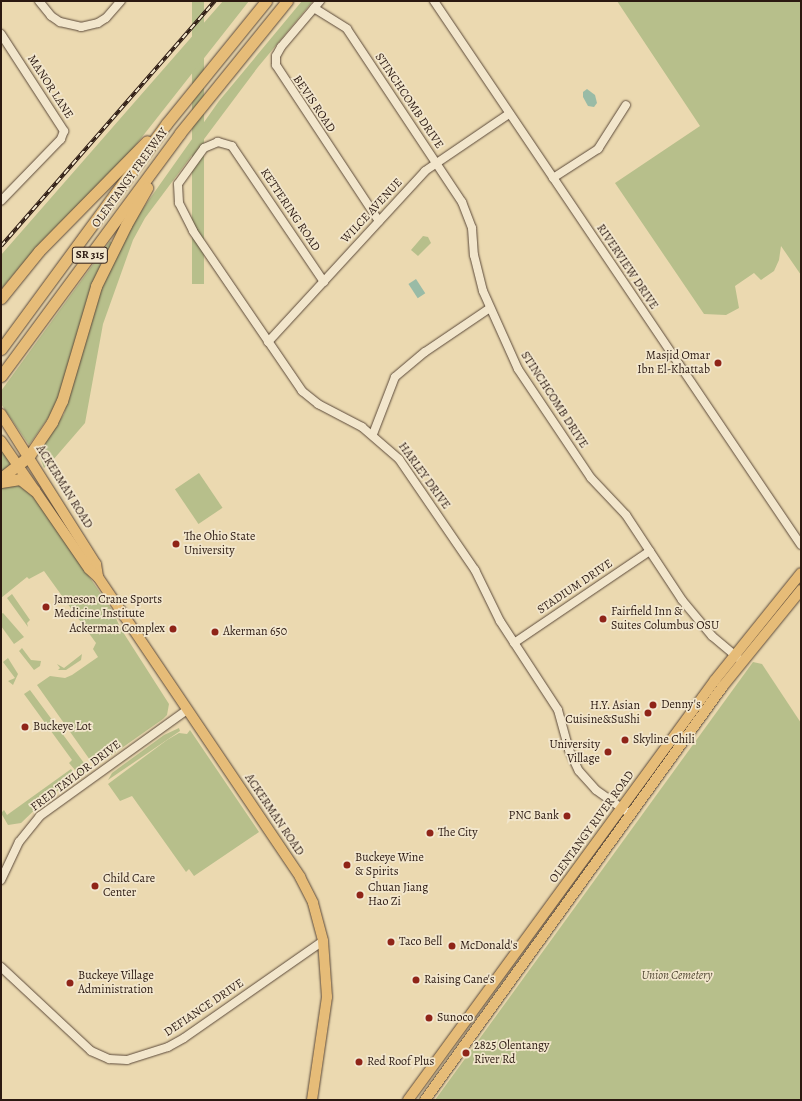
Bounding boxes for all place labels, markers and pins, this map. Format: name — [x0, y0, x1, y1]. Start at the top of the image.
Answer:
place label: Masjid Omar Ibn El-Khattab — [637, 349, 710, 377]
marker: Masjid Omar Ibn El-Khattab — [713, 358, 723, 368]
place label: The Ohio State University — [184, 530, 255, 558]
marker: The Ohio State University — [171, 539, 181, 549]
place label: Jameson Crane Sports Medicine Institute — [54, 593, 162, 621]
marker: Jameson Crane Sports Medicine Institute — [41, 602, 51, 612]
place label: Fairfield Inn & Suites Columbus OSU — [611, 605, 719, 633]
marker: Fairfield Inn & Suites Columbus OSU — [598, 614, 608, 624]
place label: Ackerman Complex — [70, 622, 165, 636]
marker: Ackerman Complex — [168, 624, 178, 634]
place label: Akerman 650 — [223, 625, 287, 639]
marker: Akerman 650 — [210, 627, 220, 637]
place label: Denny's — [661, 698, 701, 712]
place label: H.Y. Asian Cuisine&SuShi — [565, 699, 640, 727]
marker: Denny's — [648, 700, 658, 710]
marker: H.Y. Asian Cuisine&SuShi — [643, 708, 653, 718]
place label: Buckeye Lot — [33, 720, 92, 734]
marker: Buckeye Lot — [20, 722, 30, 732]
place label: Skyline Chili — [633, 733, 695, 747]
marker: Skyline Chili — [620, 735, 630, 745]
place label: University Village — [549, 738, 600, 766]
marker: University Village — [603, 747, 613, 757]
place label: PNC Bank — [509, 809, 559, 823]
marker: PNC Bank — [562, 811, 572, 821]
place label: The City — [438, 826, 478, 840]
marker: The City — [425, 828, 435, 838]
place label: Buckeye Wine & Spirits — [355, 851, 424, 879]
marker: Buckeye Wine & Spirits — [342, 860, 352, 870]
place label: Child Care Center — [103, 872, 155, 900]
marker: Child Care Center — [90, 881, 100, 891]
place label: Chuan Jiang Hao Zi — [368, 881, 428, 909]
marker: Chuan Jiang Hao Zi — [355, 890, 365, 900]
place label: Taco Bell — [399, 935, 442, 949]
marker: Taco Bell — [386, 937, 396, 947]
place label: McDonald's — [460, 939, 518, 953]
marker: McDonald's — [447, 941, 457, 951]
place label: Buckeye Village Administration — [78, 969, 154, 997]
place label: Raising Cane's — [424, 973, 495, 987]
marker: Raising Cane's — [411, 975, 421, 985]
marker: Buckeye Village Administration — [65, 978, 75, 988]
place label: Sunoco — [437, 1011, 473, 1025]
marker: Sunoco — [424, 1013, 434, 1023]
place label: 2825 Olentangy River Rd — [474, 1039, 549, 1067]
marker: 2825 Olentangy River Rd — [461, 1048, 471, 1058]
place label: Red Roof Plus — [367, 1055, 434, 1069]
marker: Red Roof Plus — [354, 1057, 364, 1067]

